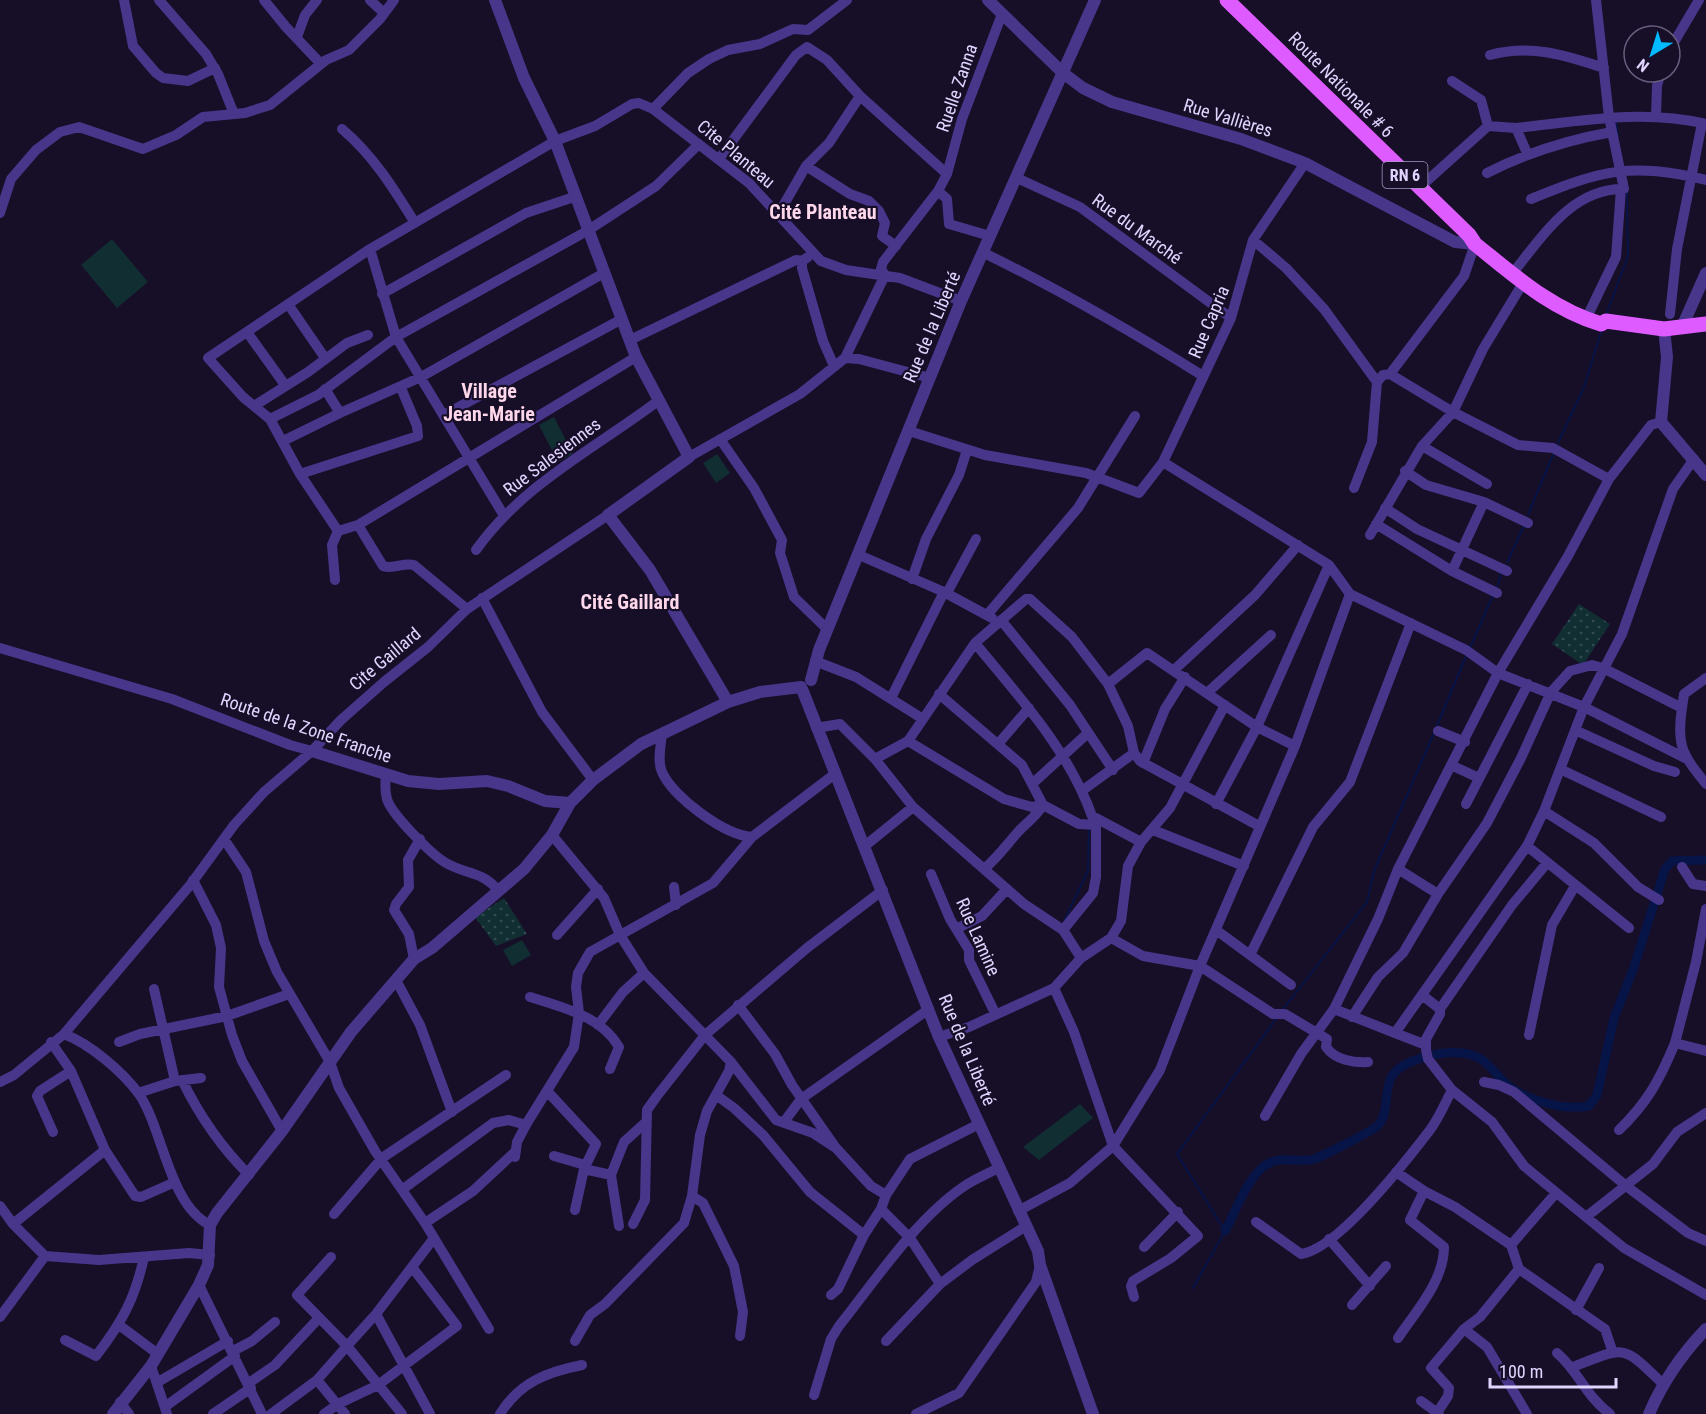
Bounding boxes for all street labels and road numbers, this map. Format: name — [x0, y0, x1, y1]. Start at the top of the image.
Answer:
street label: Route Nationale # 6 — [1284, 28, 1398, 142]
street label: Ruelle Zanna — [932, 41, 981, 135]
street label: Rue Vallières — [1181, 94, 1275, 141]
street label: Cite Planteau — [693, 115, 779, 192]
road number: RN 6 — [1382, 162, 1428, 188]
street label: Rue du Marché — [1088, 189, 1186, 268]
street label: Rue de la Liberté — [899, 268, 964, 386]
street label: Rue Capria — [1184, 282, 1233, 361]
street label: Rue Salesiennes — [499, 413, 604, 500]
street label: Cite Gaillard — [345, 623, 425, 695]
street label: Route de la Zone Franche — [218, 688, 394, 767]
street label: Rue Lamine — [952, 895, 1005, 979]
street label: Rue de la Liberté — [935, 991, 1000, 1109]

